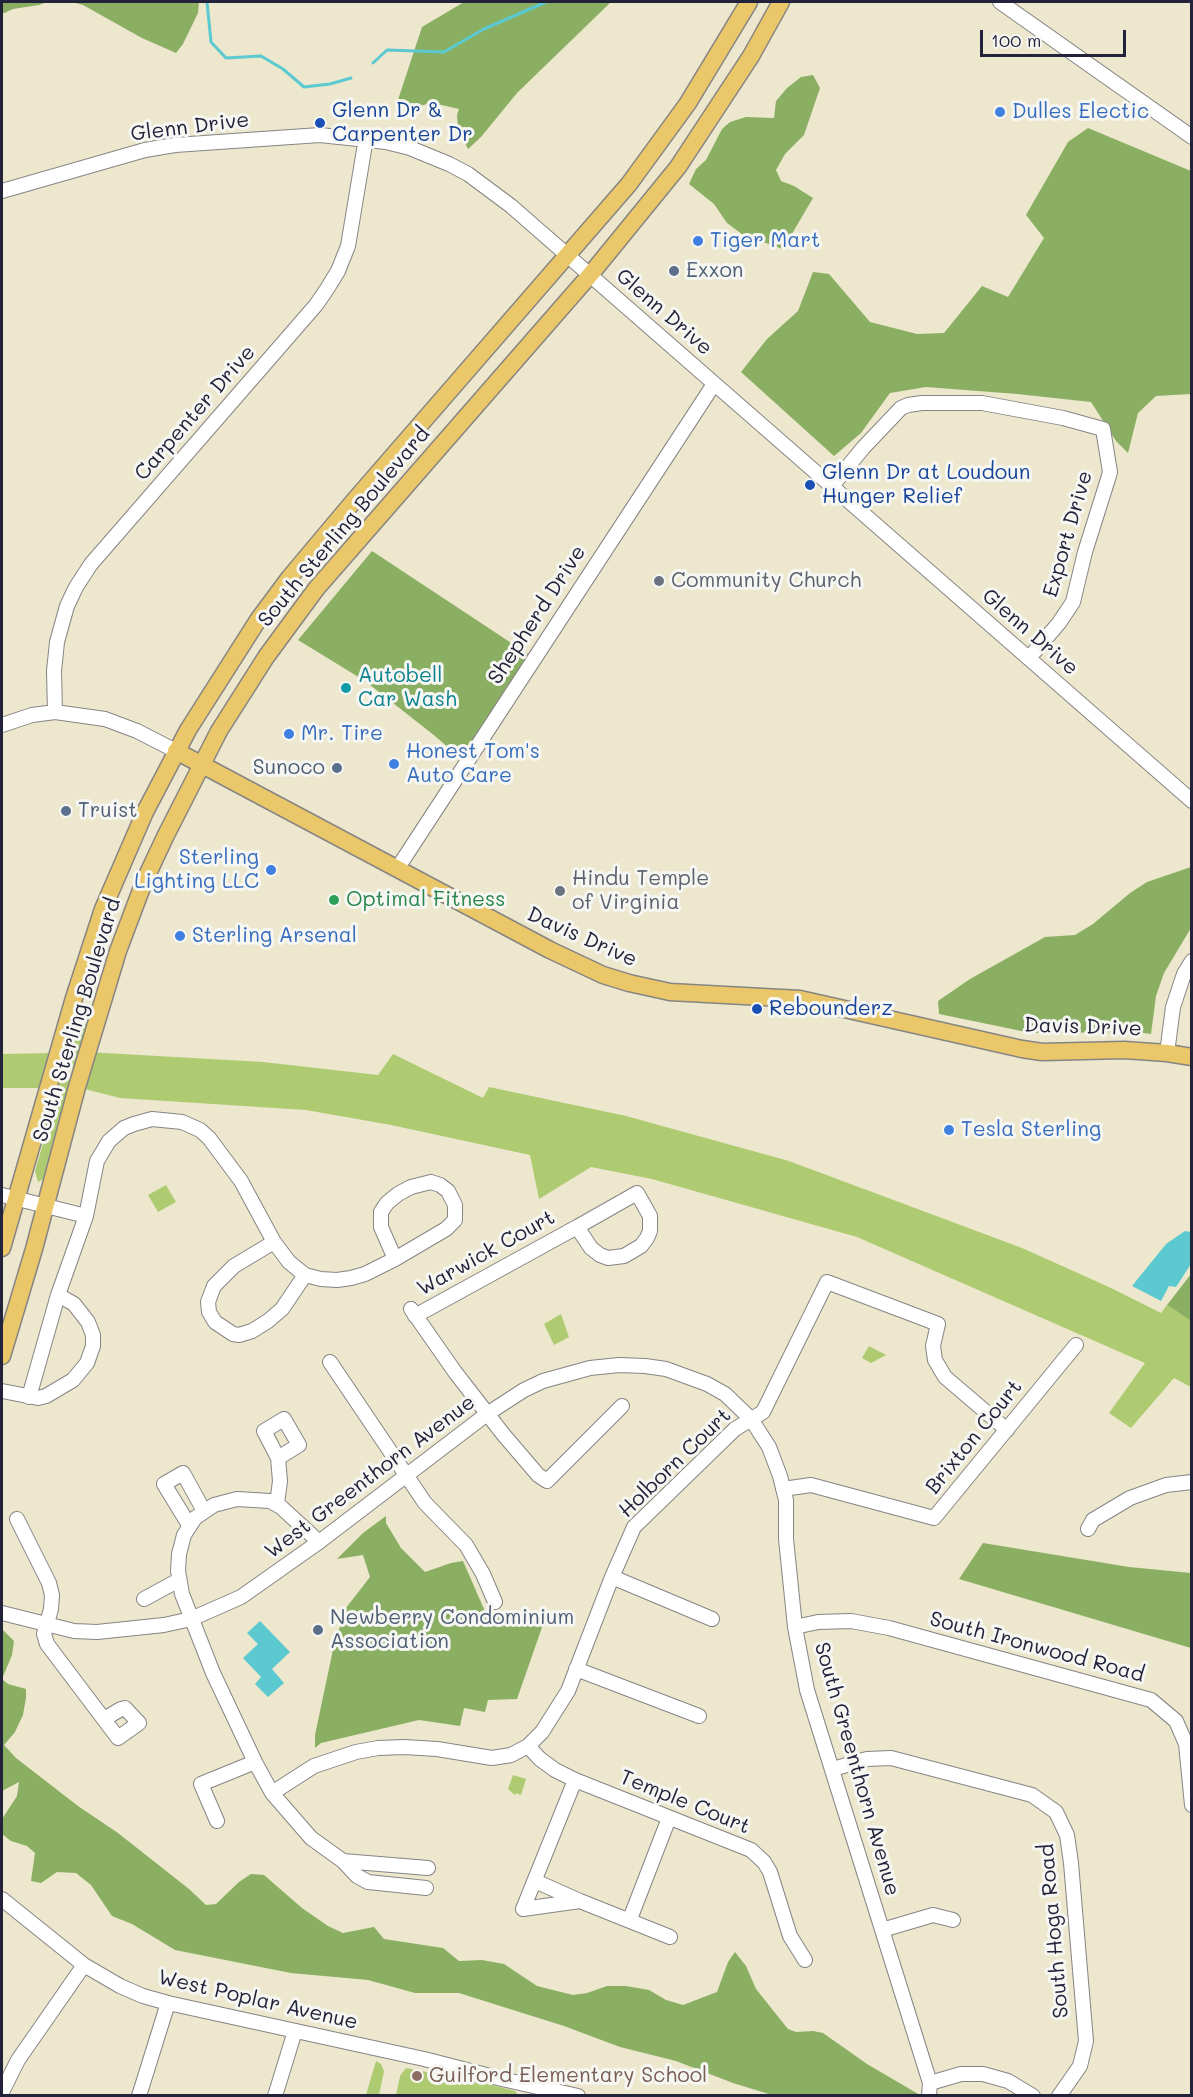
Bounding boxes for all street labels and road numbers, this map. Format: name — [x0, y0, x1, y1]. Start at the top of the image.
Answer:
street label: Glenn Drive — [129, 107, 251, 147]
street label: Glenn Drive — [611, 263, 717, 361]
street label: Carpenter Drive — [129, 340, 261, 486]
street label: South Sterling Boulevard — [253, 422, 435, 632]
street label: Export Drive — [1038, 468, 1098, 600]
street label: Shepherd Drive — [483, 541, 591, 689]
street label: Glenn Drive — [977, 583, 1083, 681]
street label: South Sterling Boulevard — [28, 895, 126, 1145]
street label: Davis Drive — [523, 902, 641, 972]
street label: Davis Drive — [1024, 1012, 1142, 1042]
street label: Warwick Court — [413, 1205, 559, 1301]
street label: Brixton Court — [920, 1375, 1028, 1499]
street label: West Greenthorn Avenue — [260, 1390, 480, 1564]
street label: Holborn Court — [614, 1403, 736, 1523]
street label: South Ironwood Road — [927, 1606, 1147, 1688]
street label: South Greenthorn Avenue — [809, 1639, 905, 1899]
street label: Temple Court — [616, 1764, 754, 1840]
street label: South Hoga Road — [1034, 1843, 1074, 2019]
street label: West Poplar Avenue — [156, 1965, 360, 2035]

